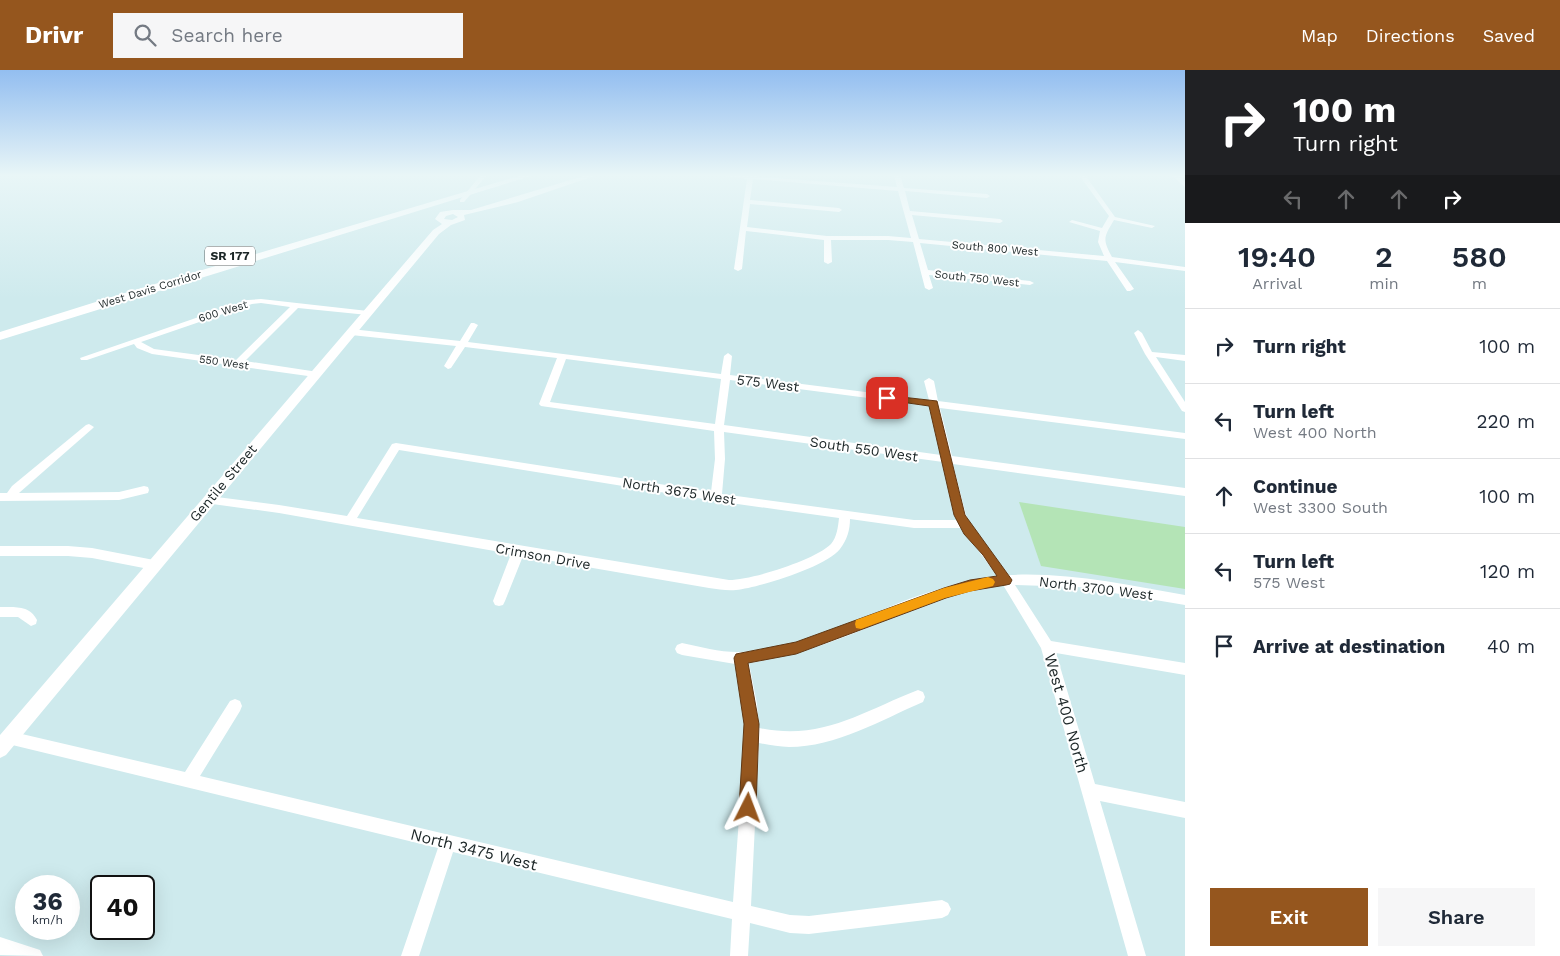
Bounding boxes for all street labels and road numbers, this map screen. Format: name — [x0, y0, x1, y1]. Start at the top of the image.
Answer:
street label: South 800 West — [951, 238, 1039, 259]
road number: SR 177 — [205, 247, 255, 266]
street label: West Davis Corridor — [97, 267, 204, 311]
street label: South 750 West — [934, 268, 1020, 289]
street label: 600 West — [197, 298, 250, 325]
street label: 550 West — [198, 353, 250, 372]
street label: 575 West — [736, 371, 800, 395]
street label: South 550 West — [809, 433, 919, 465]
street label: Gentile Street — [186, 441, 260, 525]
street label: North 3675 West — [621, 474, 737, 508]
street label: Crimson Drive — [494, 540, 592, 572]
street label: North 3700 West — [1038, 573, 1154, 603]
street label: West 400 North — [1040, 651, 1093, 775]
street label: North 3475 West — [408, 825, 540, 875]

